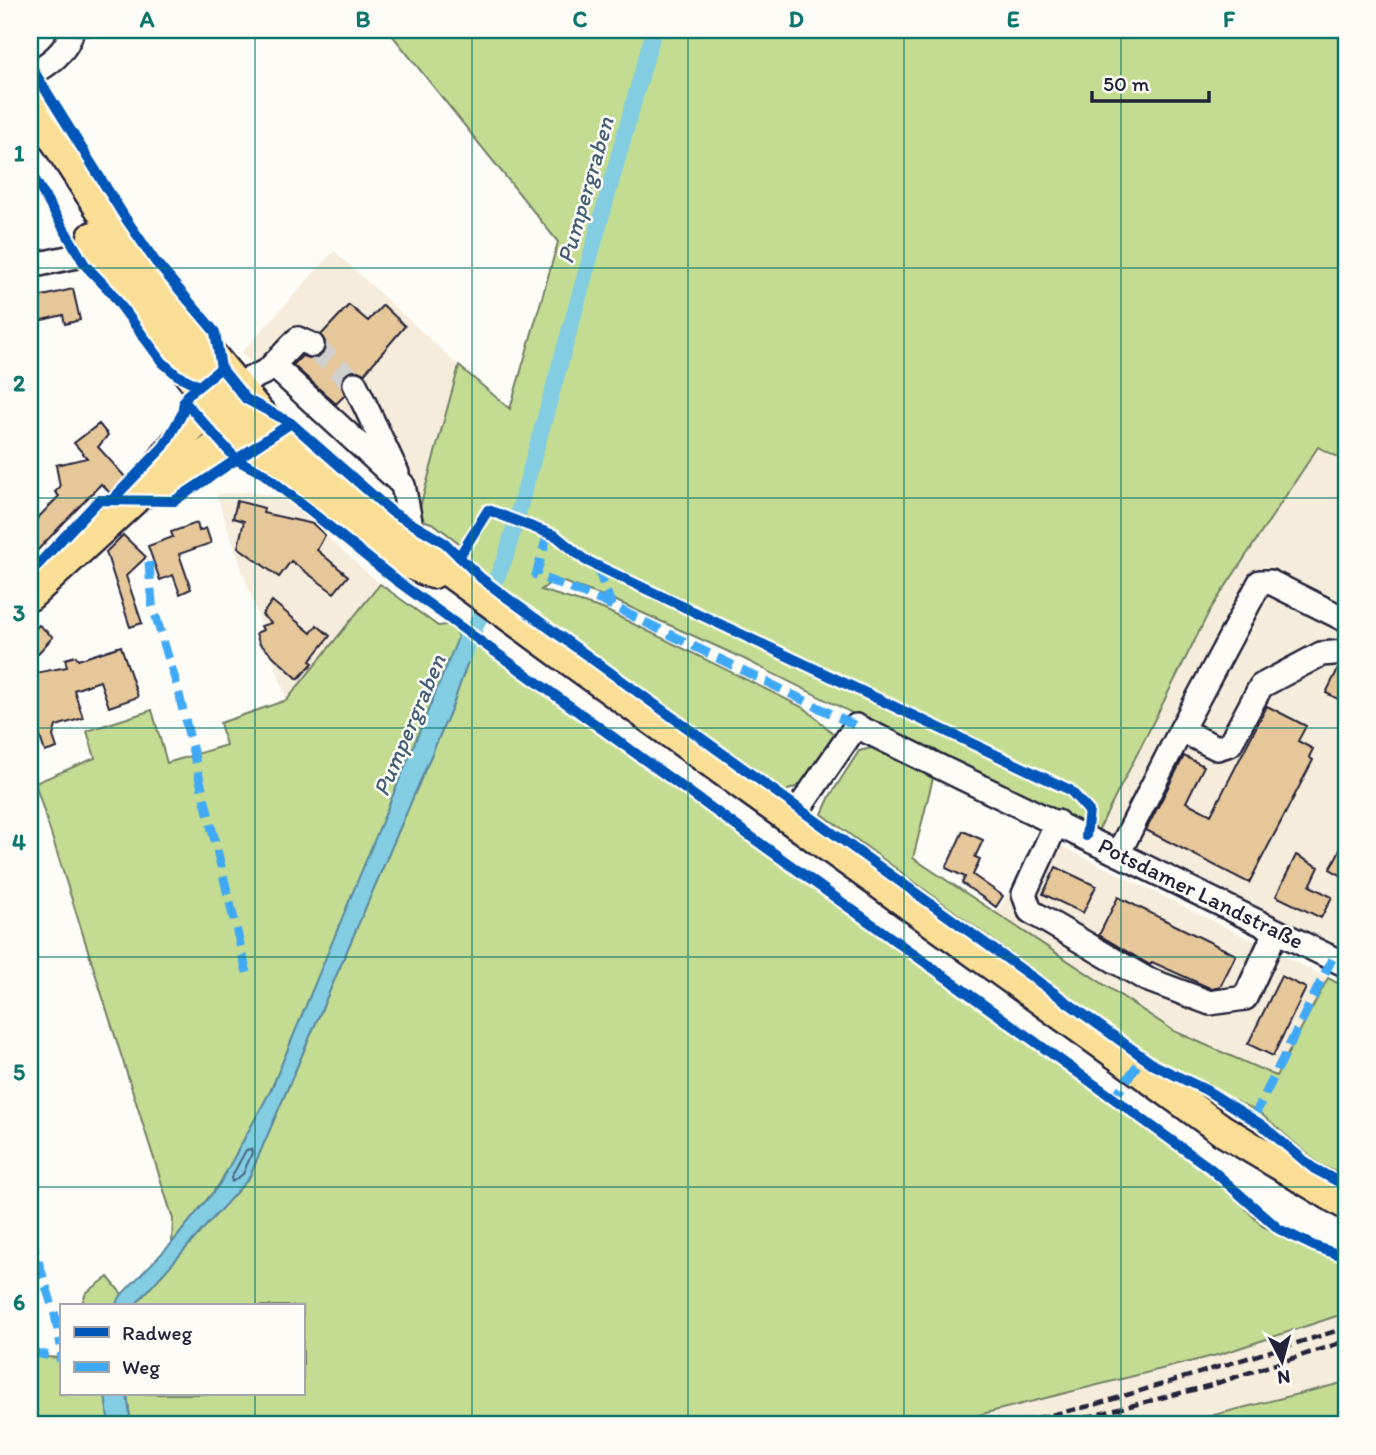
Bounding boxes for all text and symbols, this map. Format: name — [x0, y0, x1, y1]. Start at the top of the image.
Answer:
text: A — [139, 5, 155, 33]
text: B — [356, 5, 371, 33]
text: C — [573, 5, 588, 33]
text: D — [788, 5, 804, 33]
text: E — [1007, 5, 1020, 33]
text: F — [1223, 5, 1236, 33]
scale bar — [1092, 60, 1210, 104]
text: 50 m — [1103, 71, 1150, 96]
water label: Pumpergraben — [550, 113, 620, 267]
text: 1 — [14, 139, 25, 167]
text: 2 — [13, 369, 26, 397]
text: 3 — [13, 599, 26, 627]
water label: Pumpergraben — [366, 649, 452, 800]
text: 4 — [12, 828, 26, 856]
street label: Potsdamer Landstraße — [1094, 831, 1308, 955]
text: 5 — [13, 1058, 25, 1086]
text: 6 — [13, 1288, 25, 1316]
legend — [60, 1304, 304, 1396]
text: Radweg — [122, 1320, 192, 1345]
north arrow — [1246, 1326, 1316, 1396]
text: Weg — [122, 1354, 160, 1379]
text: N — [1276, 1365, 1291, 1390]

